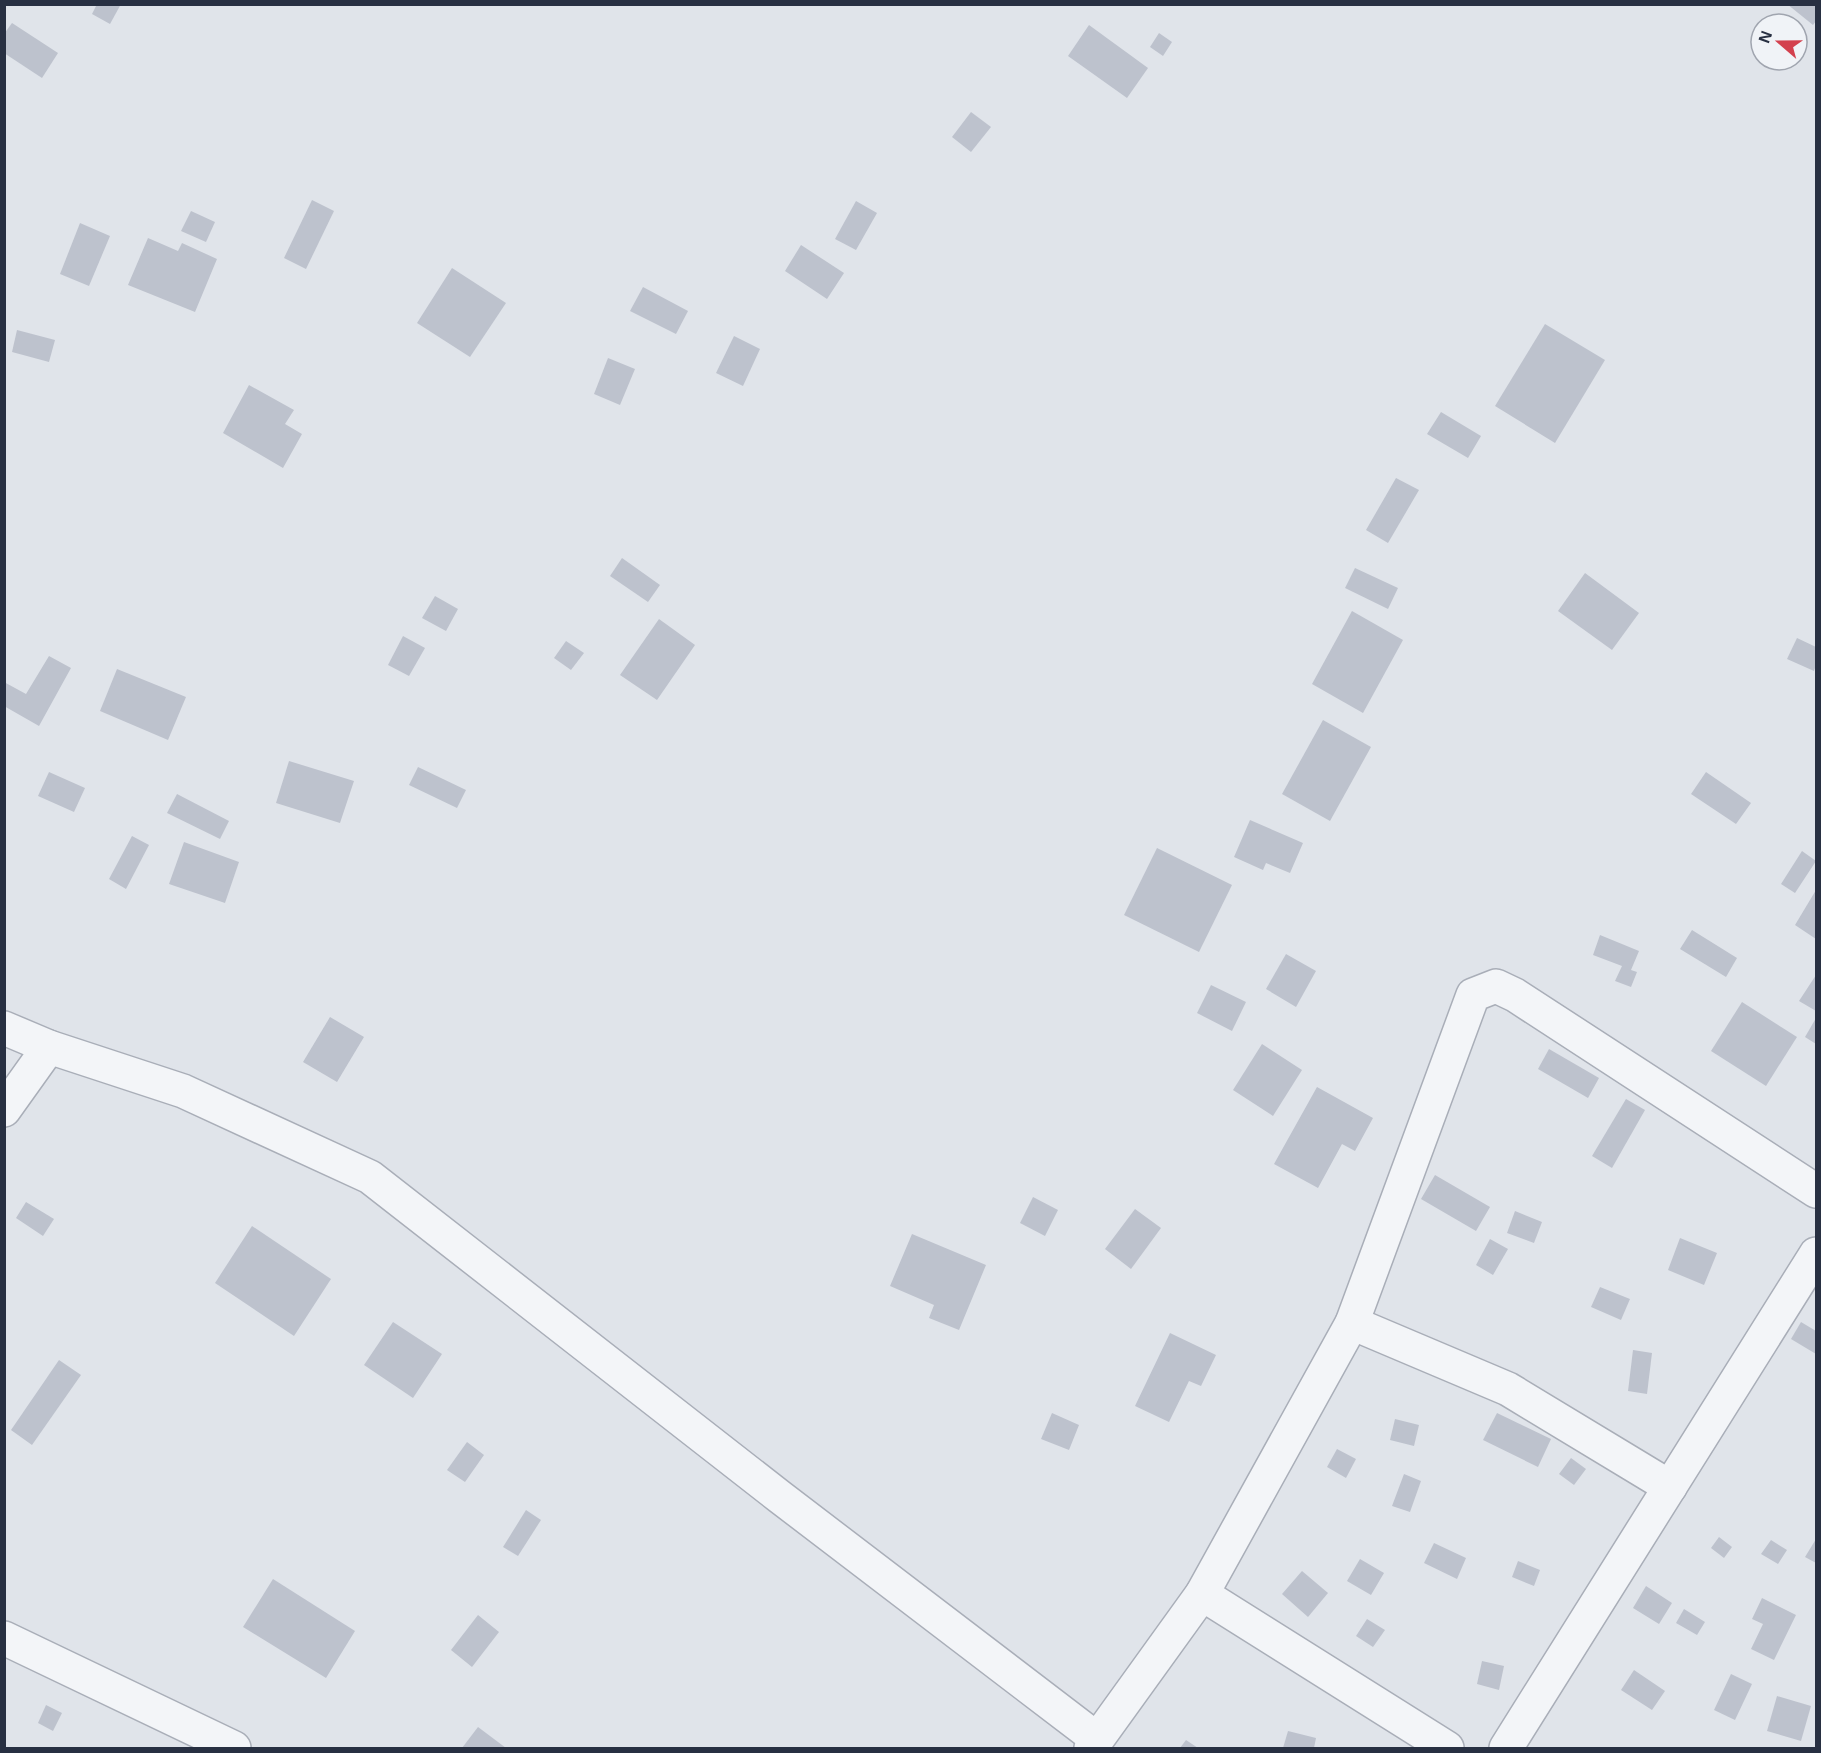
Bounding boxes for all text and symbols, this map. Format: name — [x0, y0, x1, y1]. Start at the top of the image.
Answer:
north arrow — [1749, 12, 1809, 72]
text: N — [1755, 29, 1775, 45]

